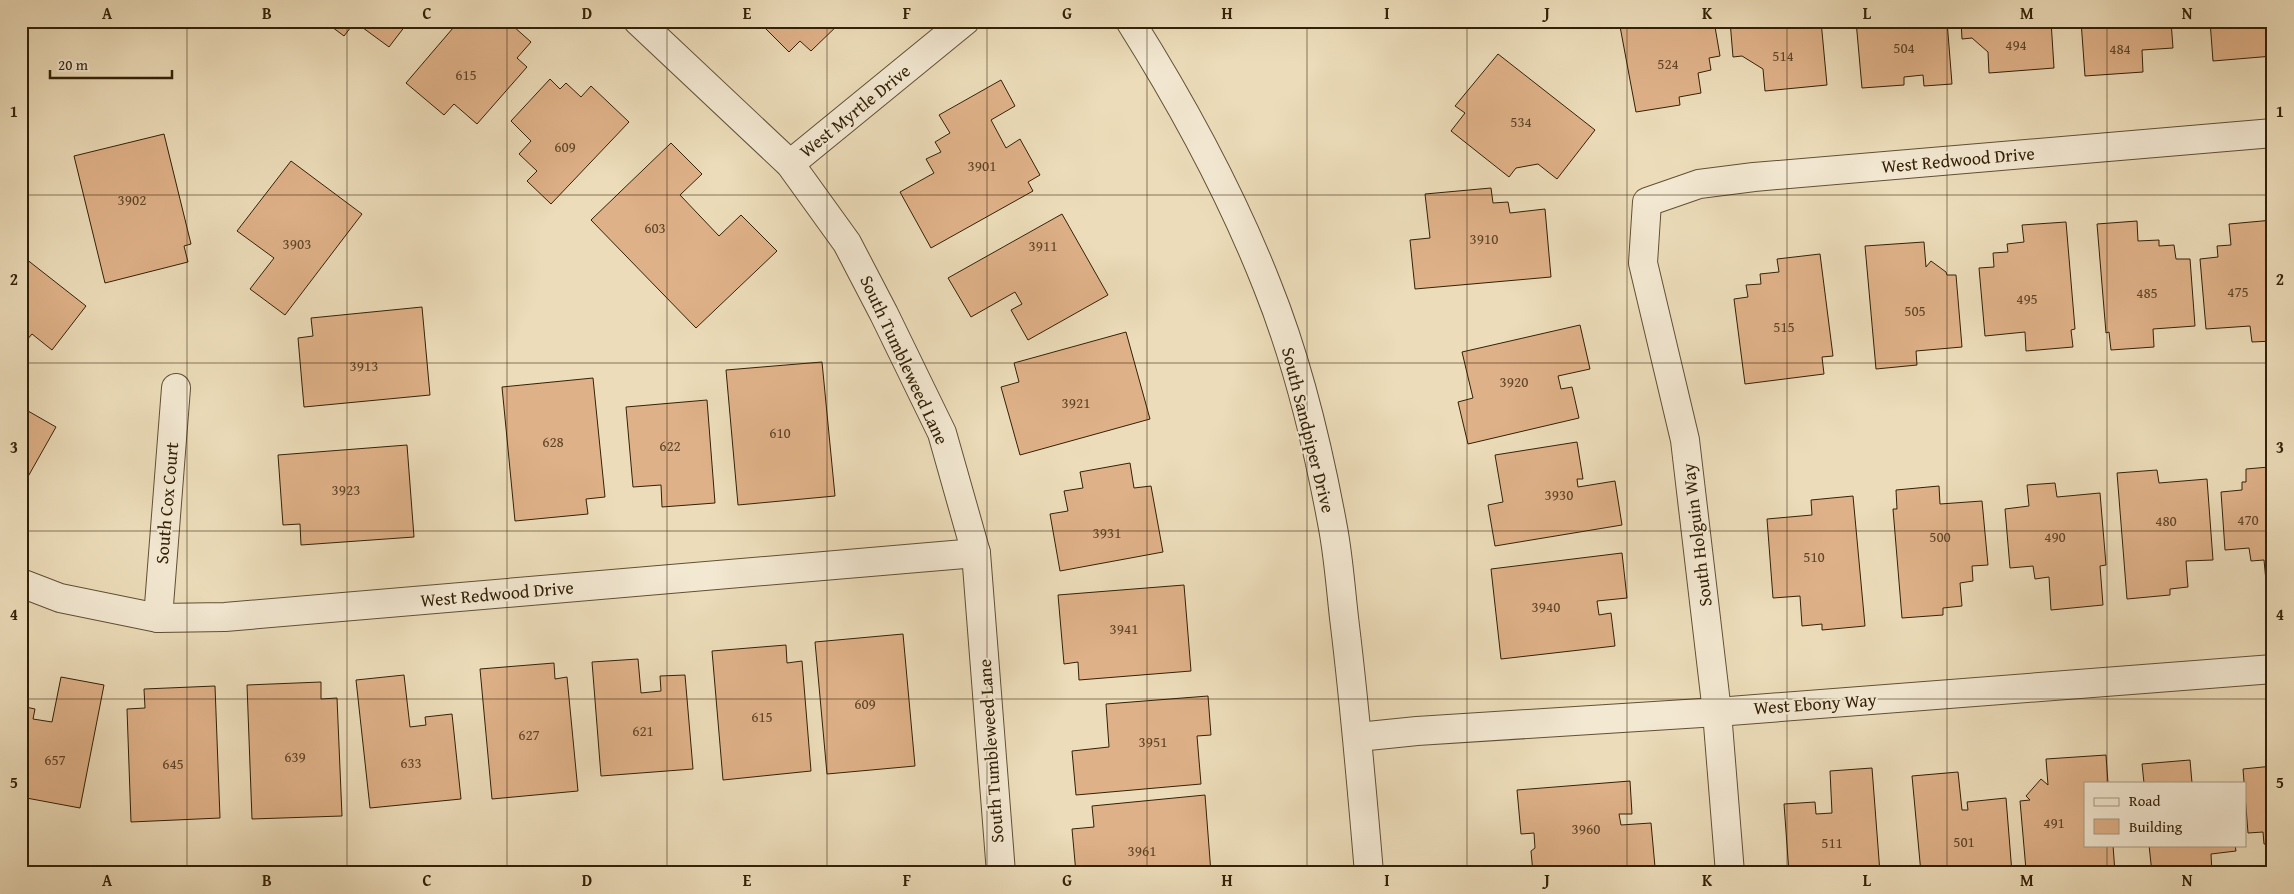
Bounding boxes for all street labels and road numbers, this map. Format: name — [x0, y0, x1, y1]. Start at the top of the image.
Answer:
street label: West Myrtle Drive — [793, 57, 916, 164]
street label: West Redwood Drive — [1880, 139, 2036, 180]
street label: South Tumbleweed Lane — [853, 271, 956, 449]
street label: South Sandpiper Drive — [1275, 344, 1342, 516]
street label: South Cox Court — [148, 440, 185, 565]
street label: South Holguin Way — [1674, 462, 1719, 608]
street label: West Redwood Drive — [419, 573, 575, 614]
street label: South Tumbleweed Lane — [971, 658, 1010, 844]
street label: West Ebony Way — [1753, 686, 1877, 721]

